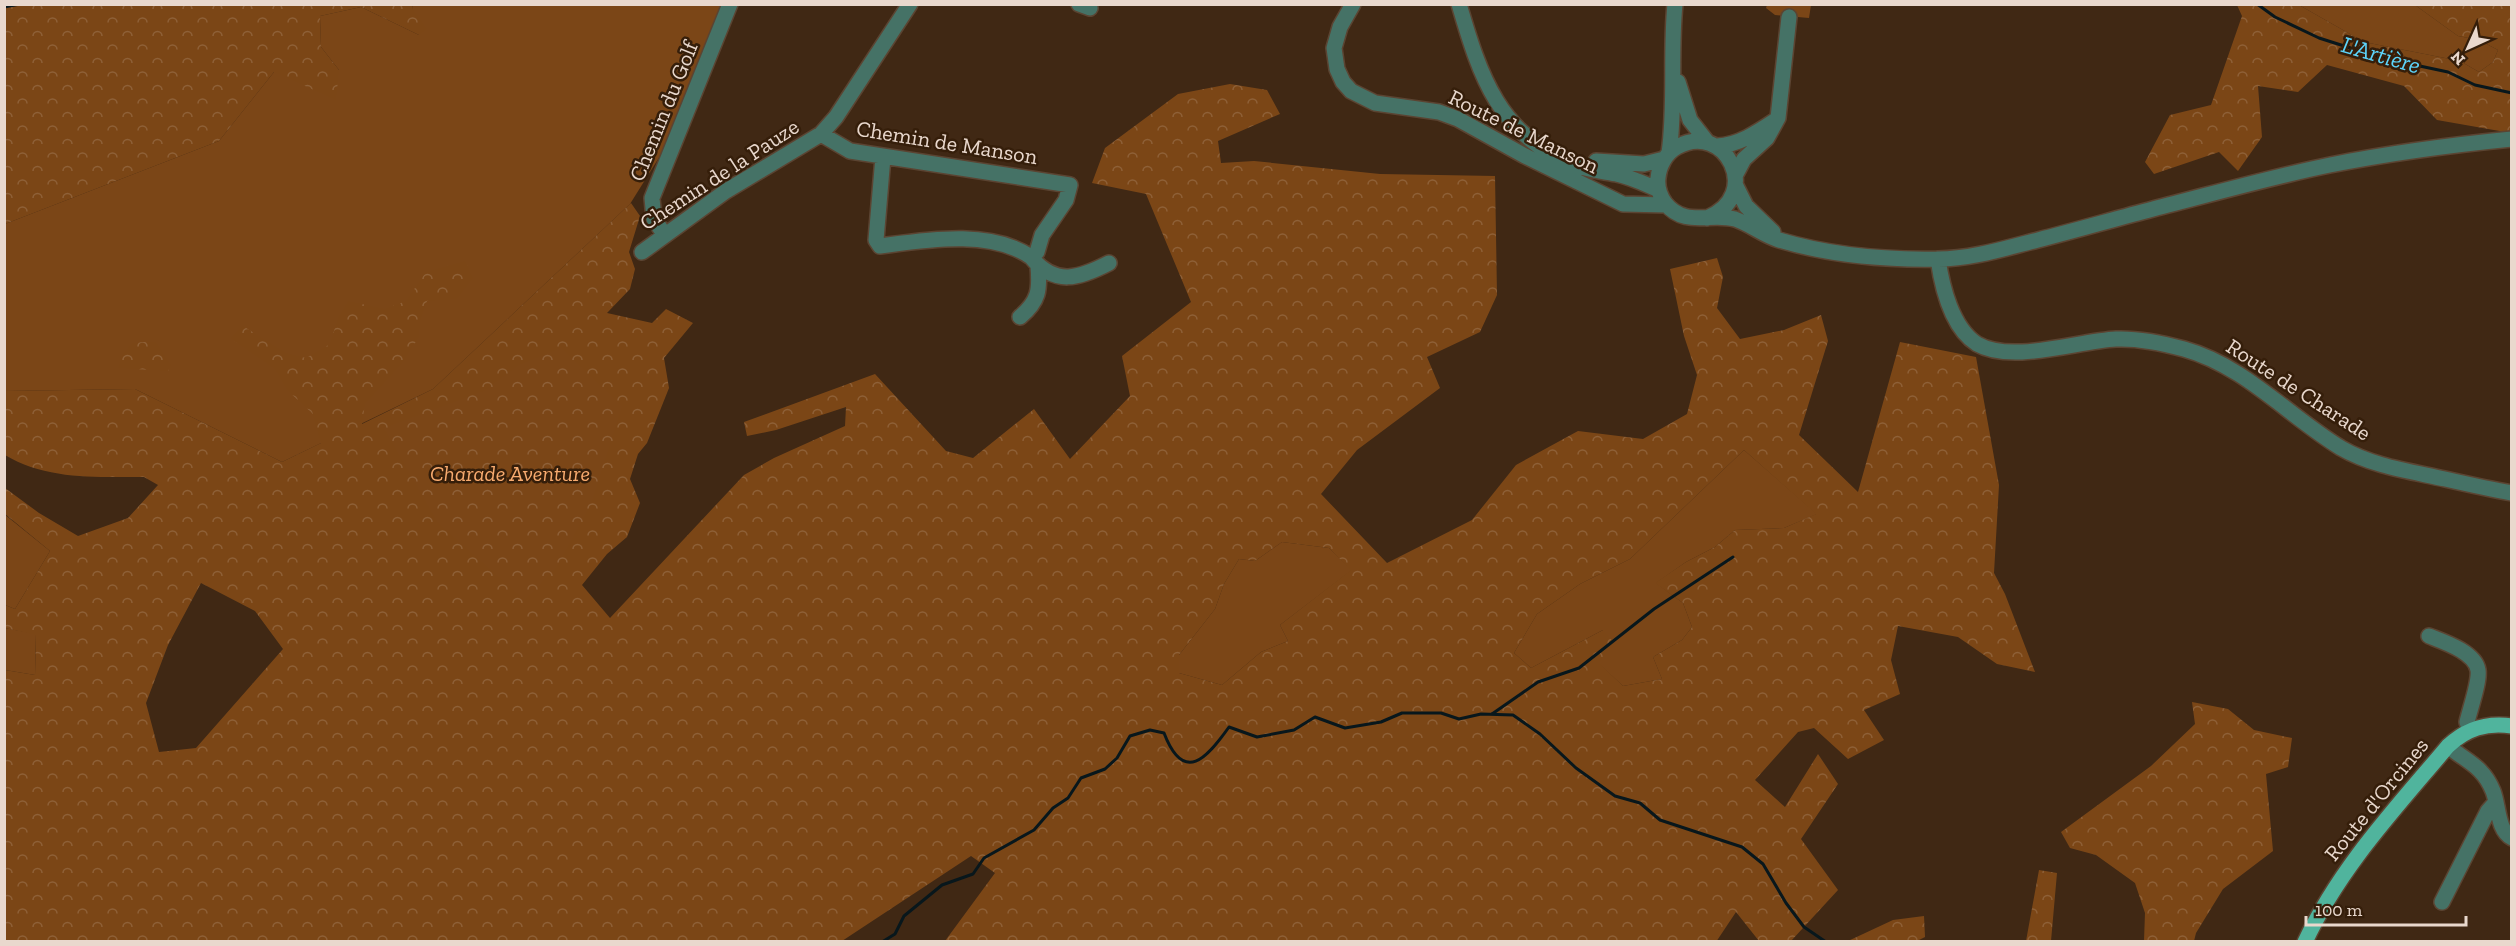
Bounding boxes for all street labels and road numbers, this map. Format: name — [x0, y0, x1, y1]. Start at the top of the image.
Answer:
street label: Chemin du Golf — [623, 35, 705, 185]
street label: Route de Manson — [1444, 83, 1604, 180]
street label: Chemin de la Pauze — [635, 113, 804, 236]
street label: Chemin de Manson — [854, 115, 1040, 170]
street label: Route de Charade — [2221, 333, 2376, 446]
street label: Route d'Orcines — [2318, 732, 2434, 866]

